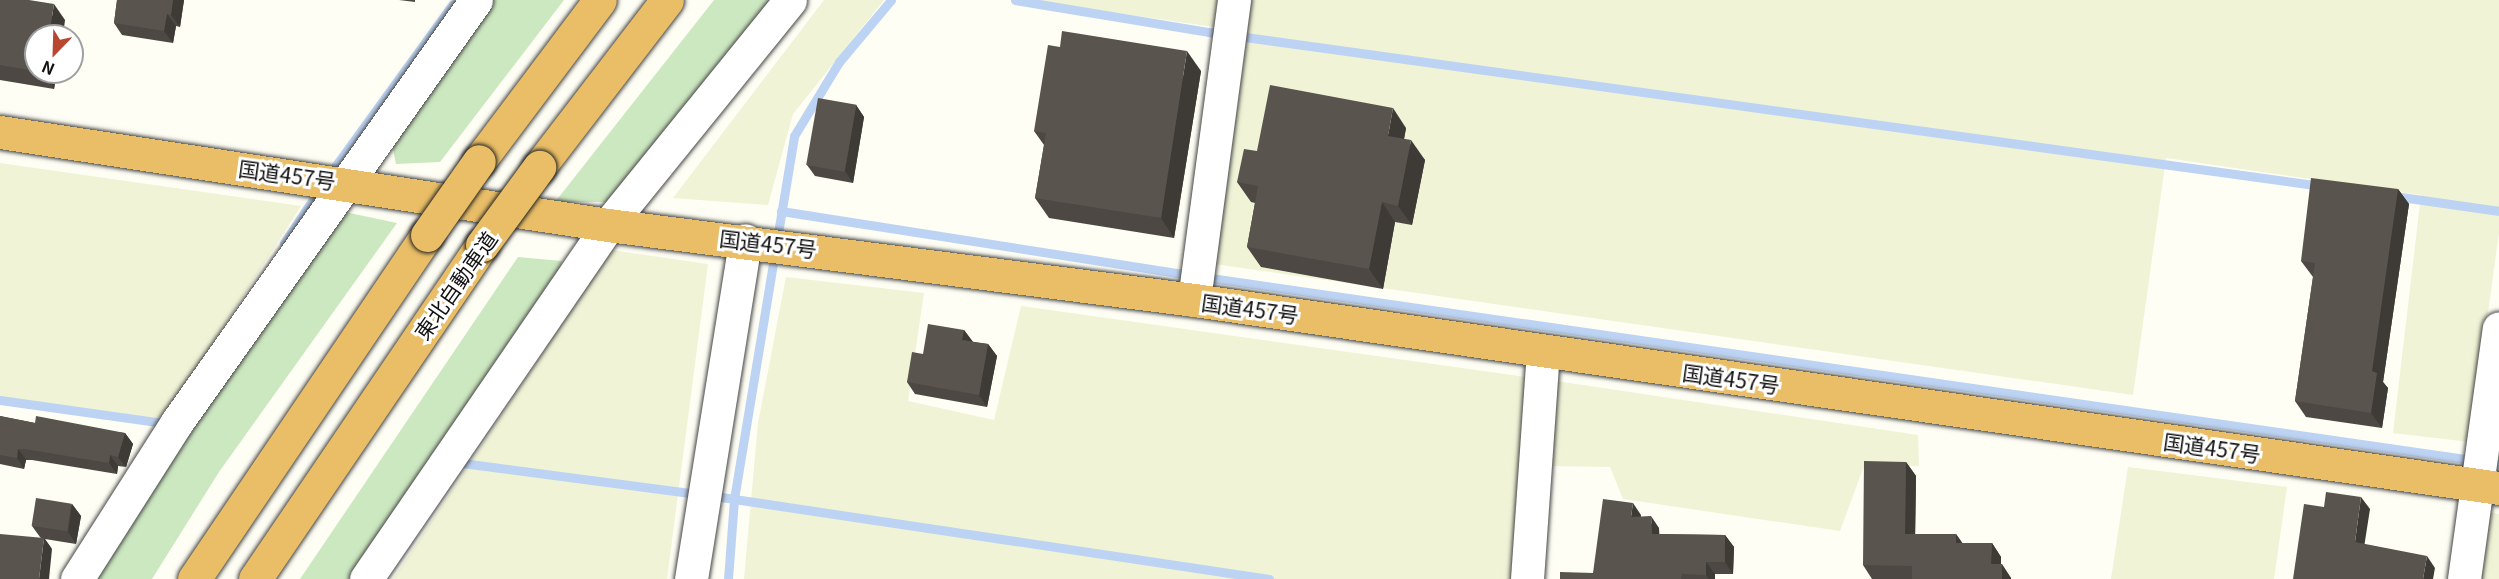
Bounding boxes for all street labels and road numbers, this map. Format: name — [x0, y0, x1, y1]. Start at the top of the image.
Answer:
street label: 国道457号 — [237, 155, 337, 193]
street label: 国道457号 — [718, 225, 818, 261]
street label: 東北自動車道 — [409, 226, 501, 344]
street label: 国道457号 — [1200, 289, 1300, 327]
street label: 国道457号 — [1681, 359, 1781, 397]
street label: 国道457号 — [2162, 428, 2262, 466]

